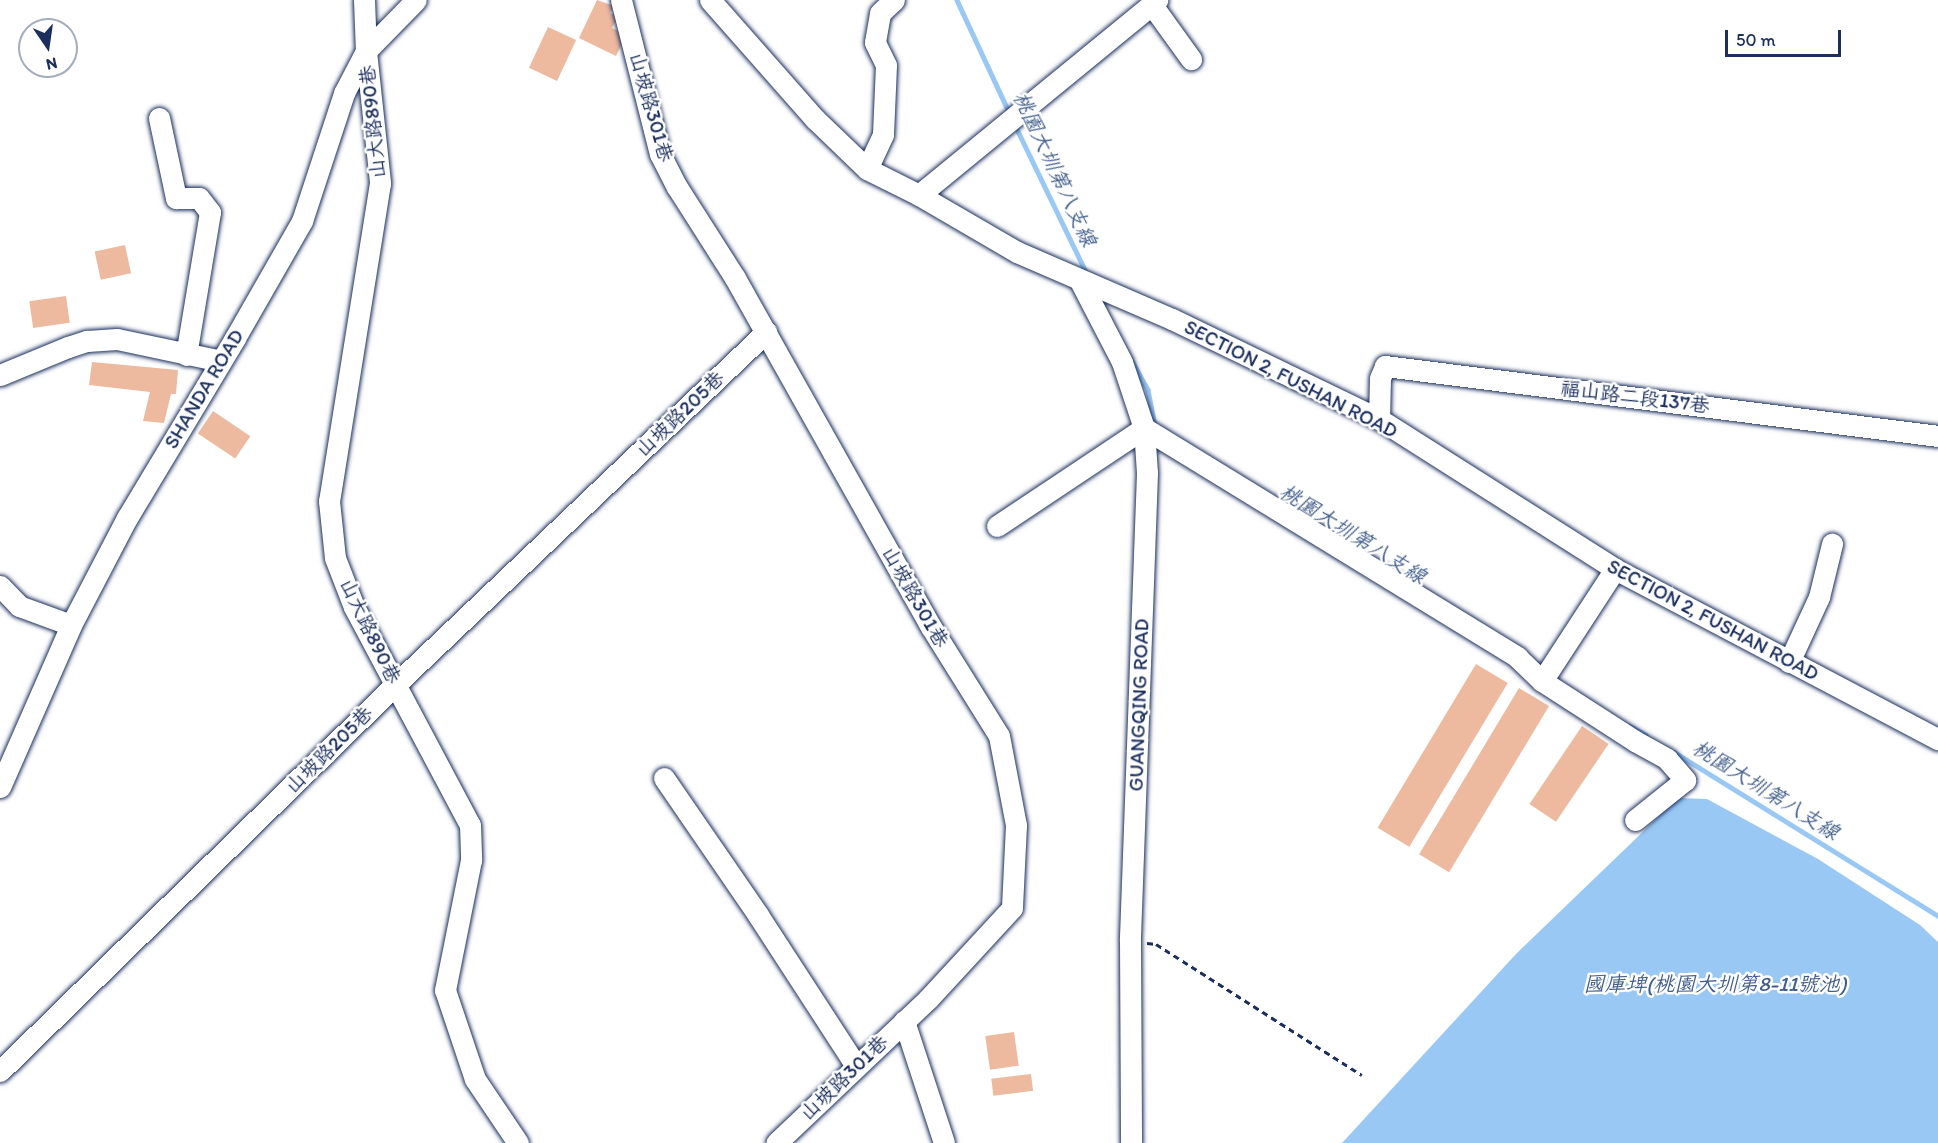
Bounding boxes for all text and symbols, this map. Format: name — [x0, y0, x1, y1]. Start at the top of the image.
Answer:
north arrow — [18, 18, 78, 78]
scale bar — [1728, 18, 1844, 56]
text: 50 m — [1736, 29, 1776, 51]
street label: 山坡路301巷 — [624, 50, 678, 164]
text: N — [44, 54, 59, 75]
street label: 山大路890巷 — [355, 64, 391, 180]
water label: 桃園大圳第八支線 — [1008, 88, 1102, 250]
street label: SECTION 2, FUSHAN ROAD — [1181, 315, 1401, 443]
street label: SHANDA ROAD — [159, 325, 249, 453]
street label: 山坡路205巷 — [631, 366, 729, 462]
street label: 福山路二段137巷 — [1559, 376, 1711, 418]
water label: 桃園大圳第八支線 — [1275, 479, 1431, 589]
street label: 山坡路301巷 — [876, 542, 954, 652]
street label: SECTION 2, FUSHAN ROAD — [1604, 554, 1822, 686]
street label: 山大路890巷 — [334, 575, 406, 687]
street label: GUANGQING ROAD — [1124, 618, 1154, 792]
street label: 山坡路205巷 — [280, 701, 378, 799]
water label: 桃園大圳第八支線 — [1688, 735, 1844, 845]
water label: 國庫埤(桃園大圳第8-11號池) — [1583, 971, 1847, 997]
street label: 山坡路301巷 — [795, 1030, 893, 1126]

